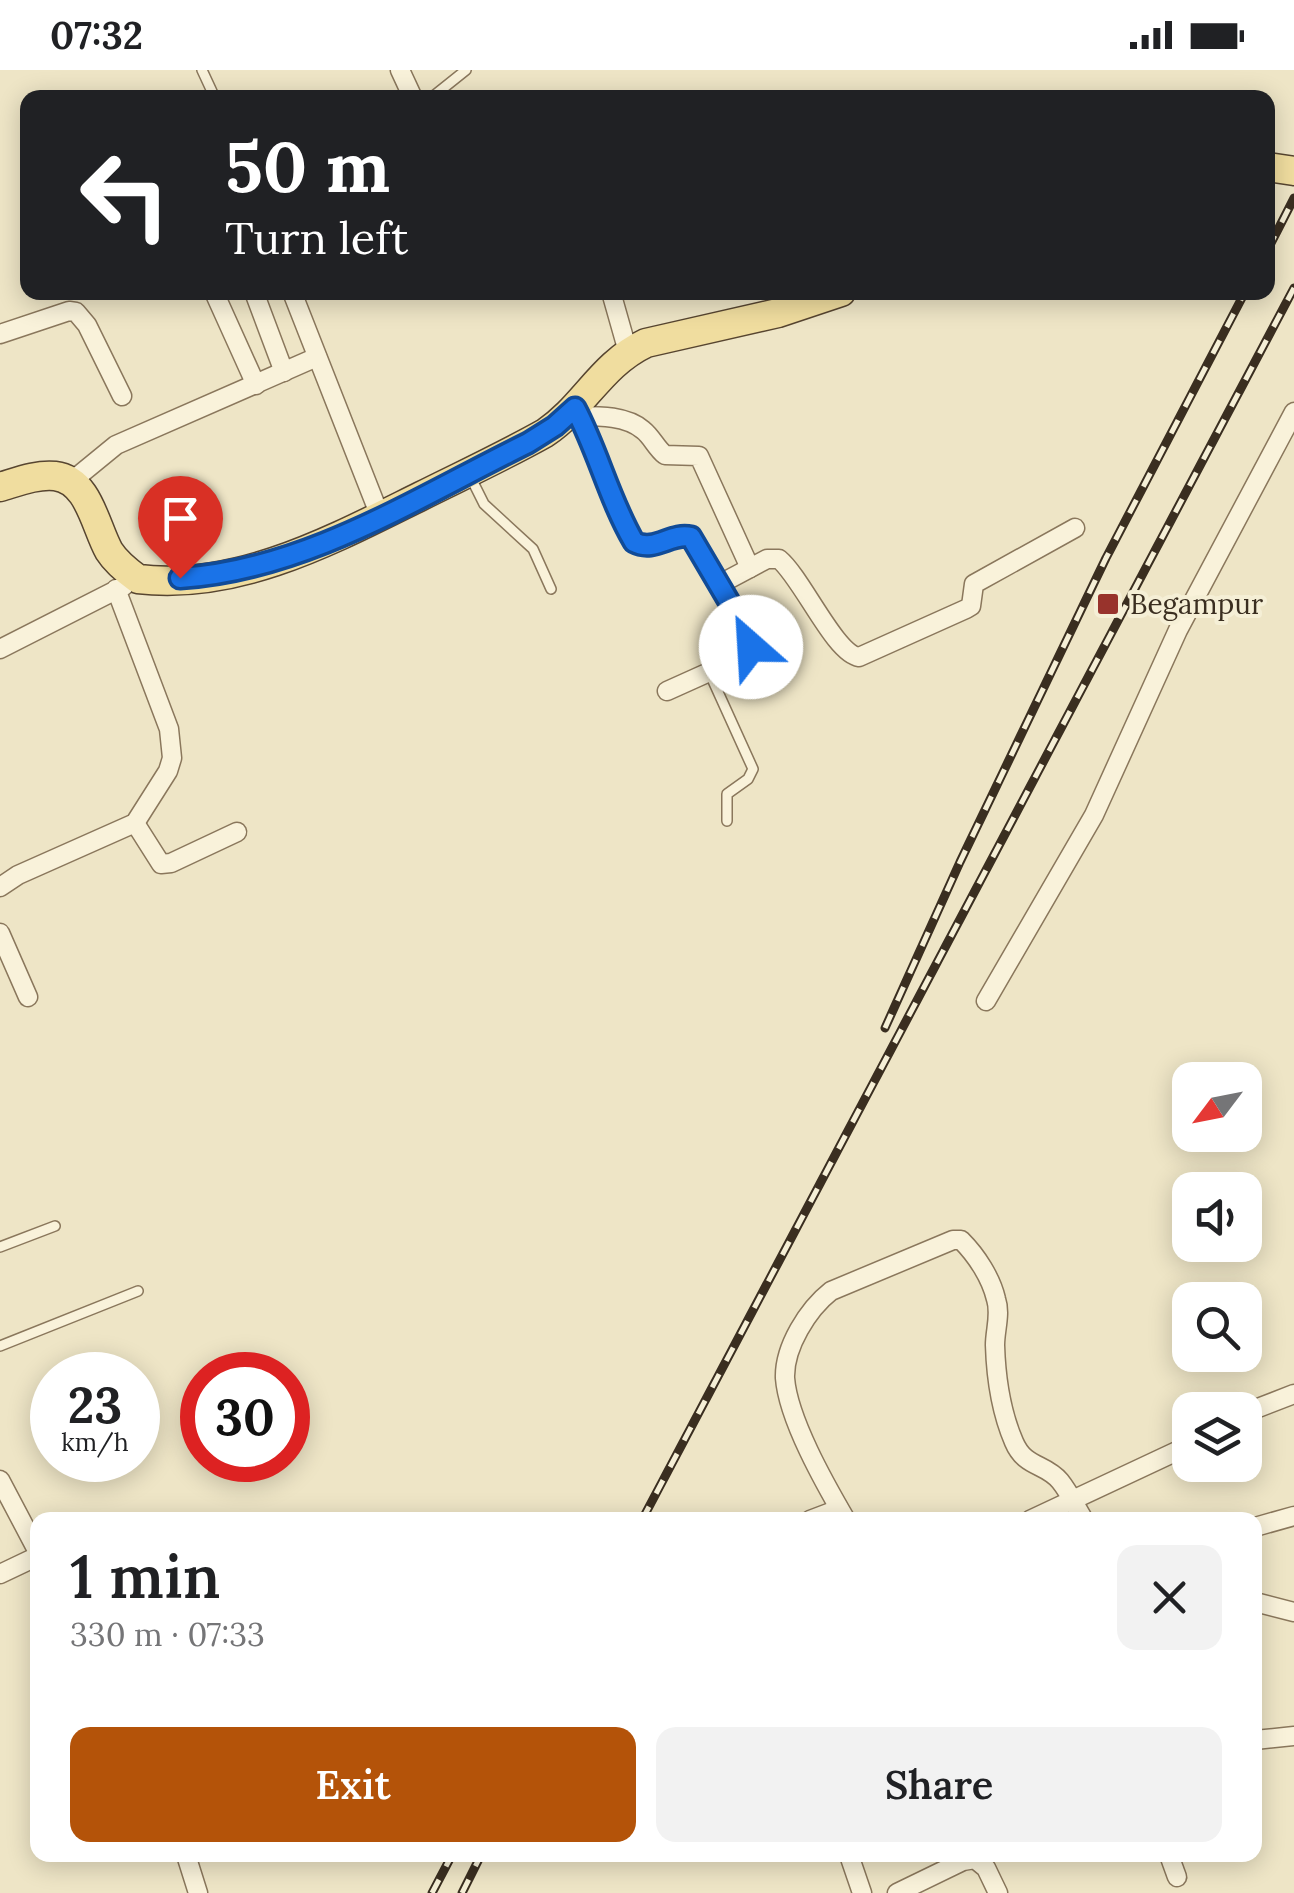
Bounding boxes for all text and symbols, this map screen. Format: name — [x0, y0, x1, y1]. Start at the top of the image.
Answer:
text: 07:32 — [50, 11, 143, 59]
text: 50 m — [225, 122, 390, 211]
icon: left — [60, 130, 190, 260]
text: Turn left — [225, 209, 408, 266]
pin — [138, 476, 223, 579]
icon: arrive — [153, 491, 208, 546]
place label: Begampur — [1130, 586, 1263, 622]
marker: Begampur — [1095, 591, 1121, 617]
position arrow — [699, 595, 803, 699]
north arrow — [1172, 1062, 1262, 1152]
map controls — [1172, 1062, 1262, 1482]
button: sound — [1172, 1172, 1262, 1262]
button: search — [1172, 1282, 1262, 1372]
speed limit sign: 30 — [180, 1352, 310, 1482]
text: 23 — [68, 1373, 122, 1437]
button: layers — [1172, 1392, 1262, 1482]
text: km/h — [61, 1426, 129, 1458]
text: 1 min — [70, 1538, 220, 1614]
button: close — [1117, 1545, 1222, 1650]
text: 330 m · 07:33 — [70, 1614, 265, 1655]
button: Exit — [70, 1727, 636, 1842]
button: Share — [656, 1727, 1222, 1842]

